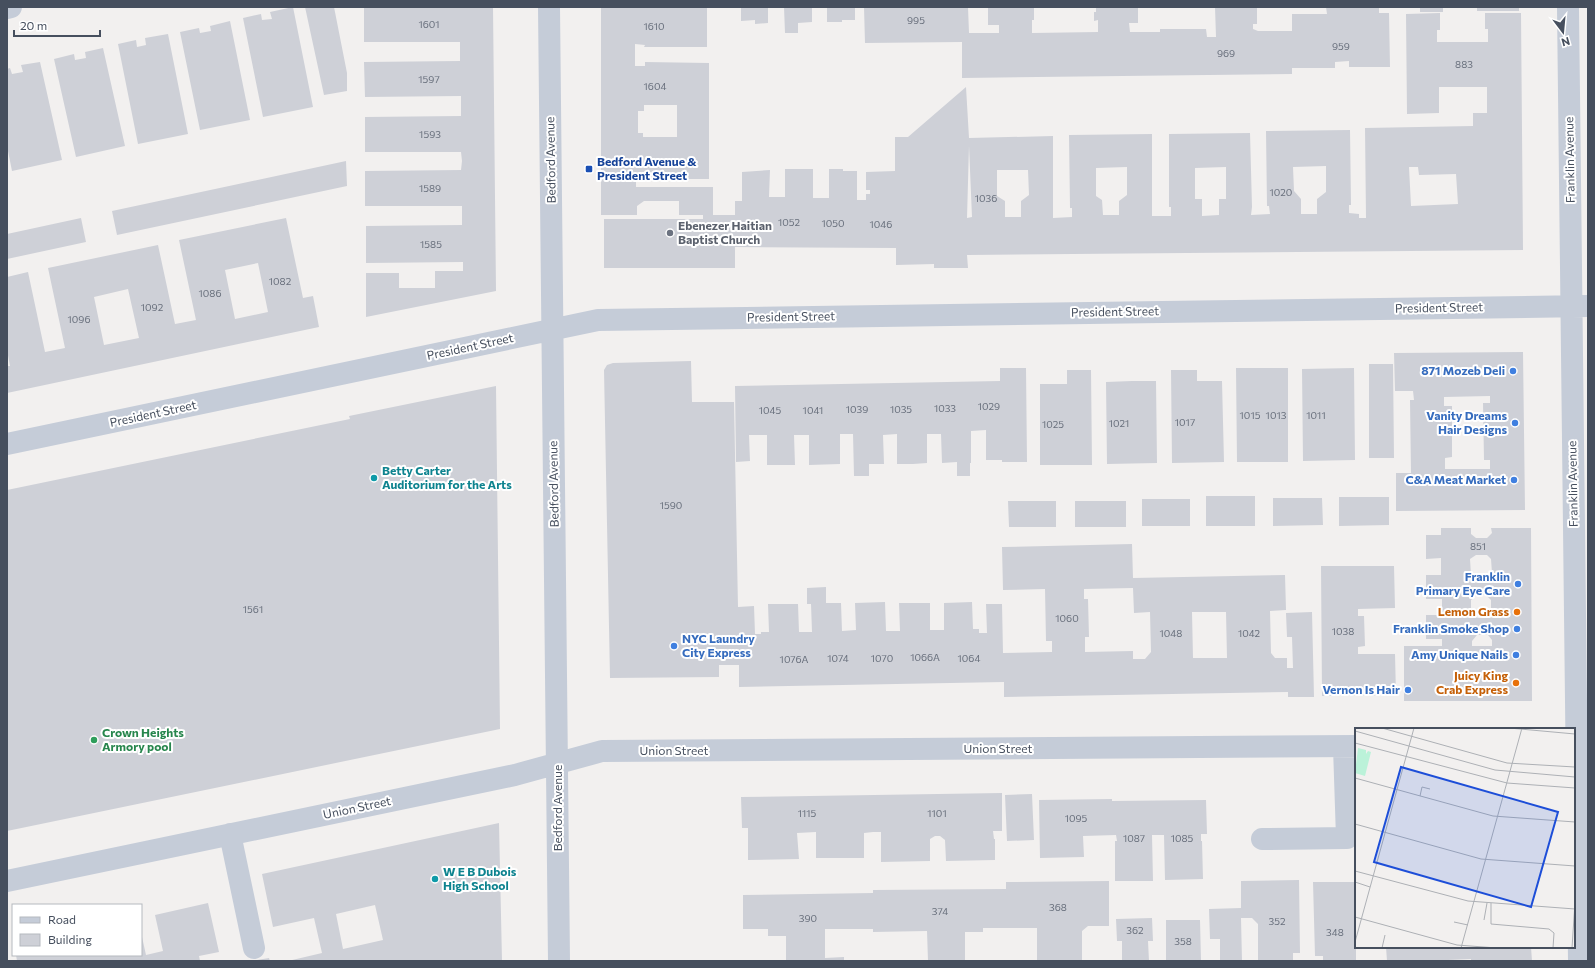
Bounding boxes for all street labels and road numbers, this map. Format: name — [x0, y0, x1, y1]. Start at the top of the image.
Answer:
street label: Bedford Avenue — [542, 117, 558, 203]
street label: Franklin Avenue — [1561, 117, 1577, 203]
street label: President Street — [1395, 299, 1483, 315]
street label: President Street — [1071, 303, 1159, 319]
street label: President Street — [747, 308, 835, 324]
street label: President Street — [425, 330, 514, 362]
street label: President Street — [108, 397, 197, 429]
street label: Bedford Avenue — [545, 441, 561, 527]
street label: Franklin Avenue — [1564, 441, 1580, 527]
street label: Union Street — [964, 741, 1033, 755]
street label: Union Street — [640, 743, 709, 757]
street label: Bedford Avenue — [550, 765, 564, 851]
street label: Union Street — [322, 793, 392, 821]

